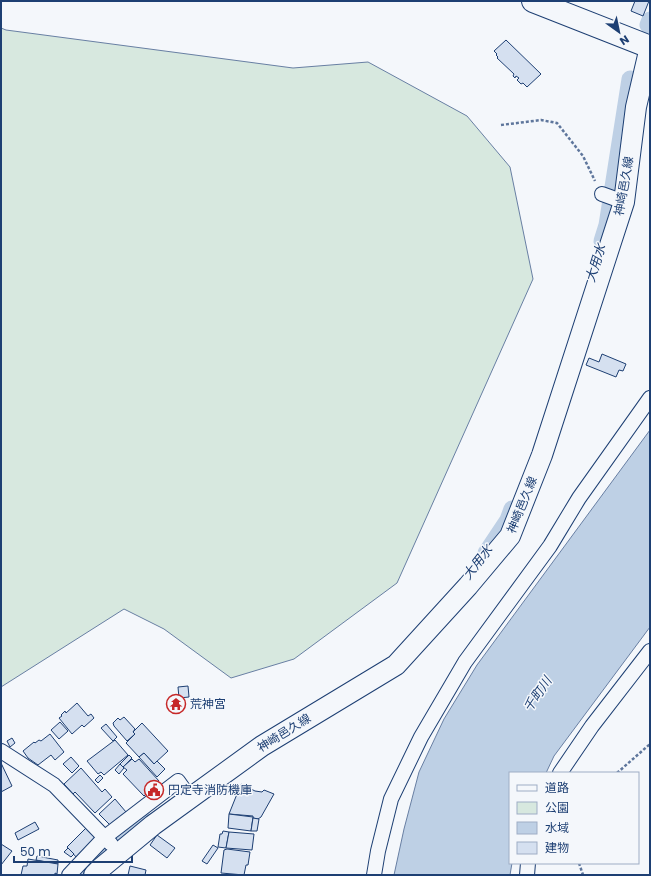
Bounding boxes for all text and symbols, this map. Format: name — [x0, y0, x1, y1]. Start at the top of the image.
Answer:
north arrow — [599, 12, 639, 52]
text: N — [617, 31, 632, 49]
street label: 神崎邑久線 — [610, 155, 637, 217]
water label: 大用水 — [581, 240, 611, 285]
street label: 神崎邑久線 — [502, 474, 541, 536]
water label: 大用水 — [458, 540, 498, 584]
water label: 千町川 — [519, 671, 557, 716]
temple icon: 荒神宮 — [165, 693, 187, 715]
place label: 荒神宮 — [190, 695, 226, 712]
street label: 神崎邑久線 — [254, 709, 314, 756]
legend — [509, 772, 639, 864]
public building icon: 円定寺消防機庫 — [143, 779, 165, 801]
text: 道路 — [545, 779, 569, 796]
place label: 円定寺消防機庫 — [168, 781, 252, 798]
text: 公園 — [545, 799, 569, 816]
text: 水域 — [545, 819, 569, 836]
scale bar — [14, 838, 132, 864]
text: 建物 — [545, 839, 569, 856]
text: 50 m — [20, 843, 51, 860]

